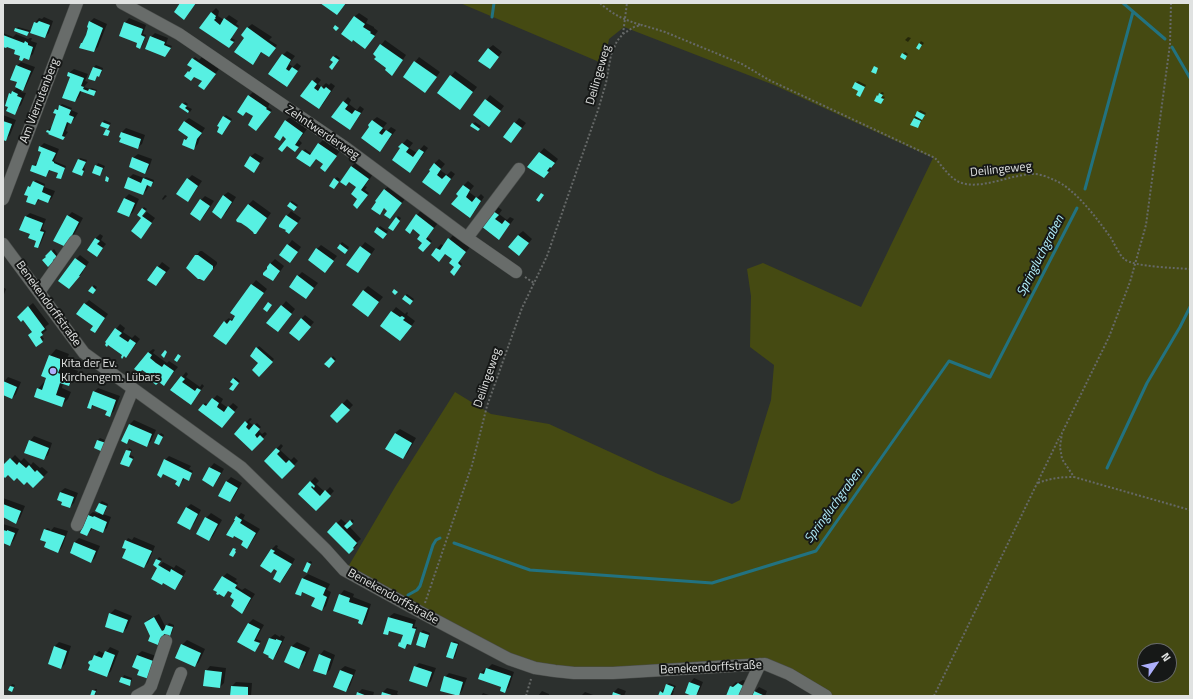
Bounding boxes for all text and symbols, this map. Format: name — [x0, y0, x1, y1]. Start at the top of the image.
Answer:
street label: Deilingeweg — [584, 43, 614, 107]
street label: Am Vierrutenberg — [17, 57, 63, 145]
street label: Zehntwerderweg — [282, 103, 362, 163]
street label: Deilingeweg — [970, 160, 1032, 180]
water label: Springluchgraben — [1014, 213, 1068, 299]
street label: Benekendorffstraße — [12, 259, 84, 349]
street label: Deilingeweg — [471, 346, 505, 410]
place label: Kita der Ev. Kirchengem. Lübars — [61, 357, 160, 385]
marker: Kita der Ev. Kirchengem. Lübars — [48, 366, 58, 376]
water label: Springluchgraben — [802, 465, 866, 547]
street label: Benekendorffstraße — [345, 566, 441, 628]
north arrow — [1137, 643, 1177, 683]
text: N — [1157, 649, 1175, 664]
street label: Benekendorffstraße — [660, 658, 762, 678]

